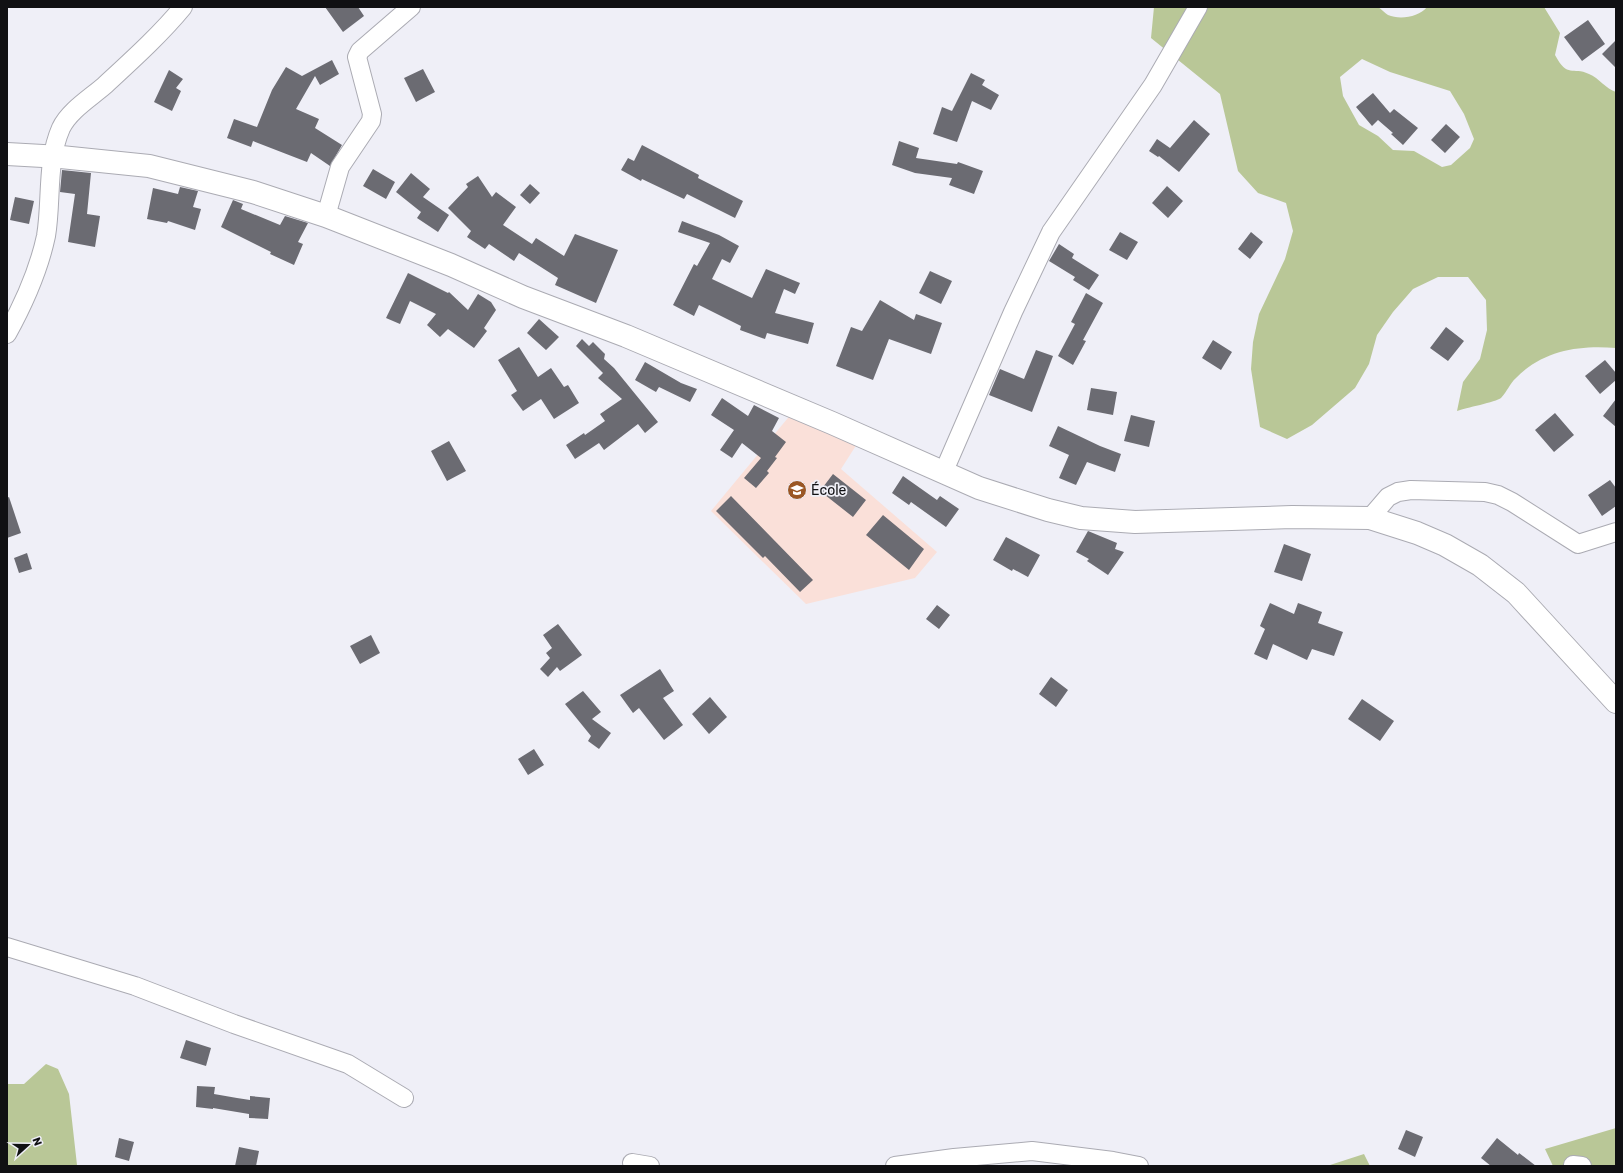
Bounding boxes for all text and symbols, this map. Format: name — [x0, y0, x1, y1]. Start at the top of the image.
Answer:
school or university icon: École — [786, 479, 808, 501]
place label: École — [811, 481, 847, 499]
north arrow — [8, 1125, 48, 1165]
text: N — [29, 1136, 44, 1148]

